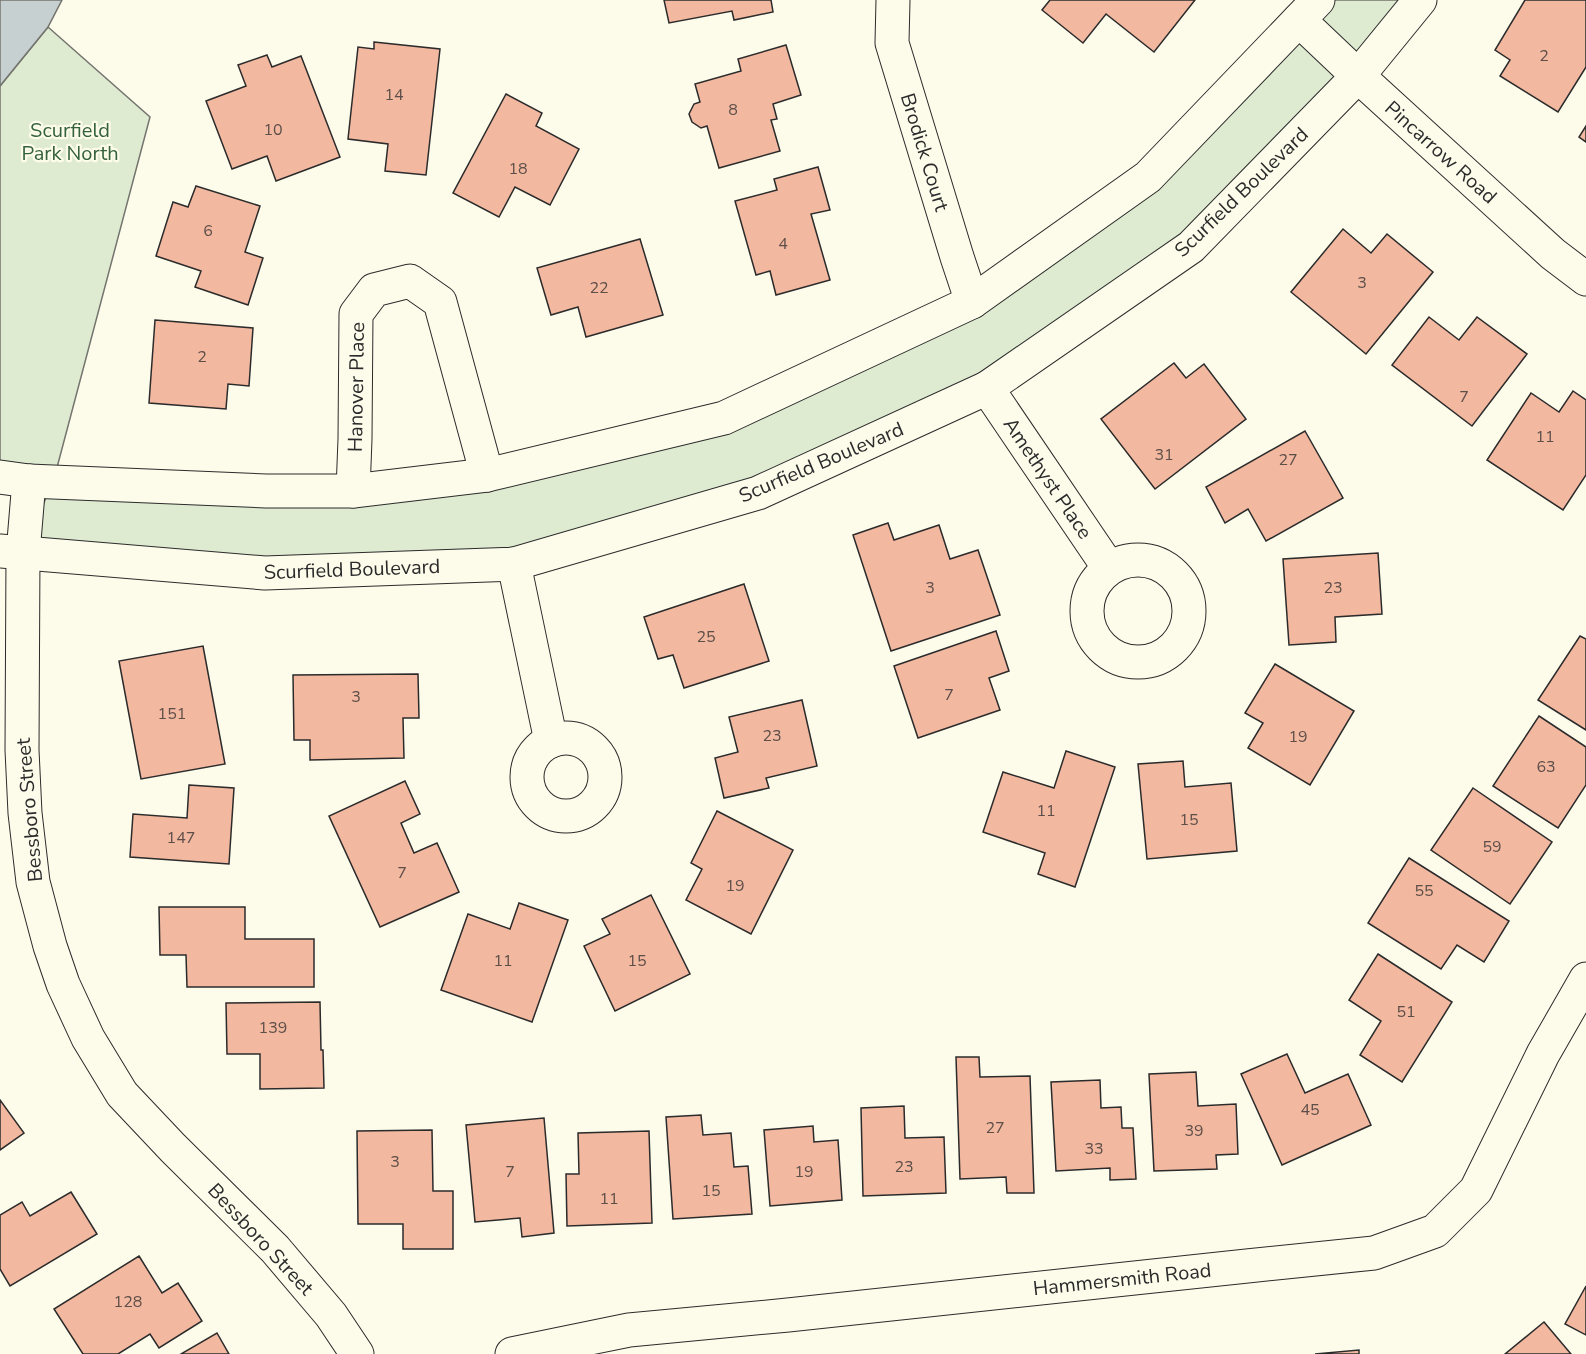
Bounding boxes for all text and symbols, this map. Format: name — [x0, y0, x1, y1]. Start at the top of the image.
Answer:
house number: 2 — [1539, 45, 1549, 67]
house number: 14 — [384, 84, 404, 106]
street label: Brodick Court — [894, 90, 956, 215]
street label: Pincarrow Road — [1379, 95, 1503, 210]
house number: 8 — [728, 99, 738, 121]
park label: Scurfield Park North — [21, 117, 119, 167]
house number: 10 — [263, 119, 283, 141]
street label: Scurfield Boulevard — [1168, 121, 1314, 263]
house number: 18 — [508, 158, 528, 180]
house number: 6 — [203, 220, 213, 242]
house number: 4 — [778, 233, 788, 255]
house number: 3 — [1357, 272, 1367, 294]
house number: 22 — [589, 277, 609, 299]
street label: Hanover Place — [342, 322, 371, 452]
house number: 2 — [197, 346, 207, 368]
house number: 7 — [1459, 386, 1469, 408]
street label: Amethyst Place — [997, 412, 1098, 544]
street label: Scurfield Boulevard — [735, 416, 908, 509]
house number: 11 — [1535, 426, 1555, 448]
house number: 31 — [1154, 444, 1174, 466]
house number: 27 — [1278, 449, 1298, 471]
street label: Scurfield Boulevard — [263, 553, 441, 586]
house number: 3 — [925, 577, 935, 599]
house number: 23 — [1323, 577, 1343, 599]
house number: 25 — [696, 626, 716, 648]
house number: 7 — [944, 684, 954, 706]
house number: 3 — [351, 686, 361, 708]
house number: 151 — [158, 703, 186, 725]
house number: 23 — [762, 725, 782, 747]
house number: 19 — [1288, 726, 1308, 748]
street label: Bessboro Street — [10, 736, 49, 883]
house number: 63 — [1536, 756, 1556, 778]
house number: 11 — [1036, 800, 1056, 822]
house number: 15 — [1179, 809, 1199, 831]
house number: 147 — [167, 827, 195, 849]
house number: 59 — [1482, 836, 1502, 858]
house number: 7 — [397, 862, 407, 884]
house number: 19 — [725, 875, 745, 897]
house number: 55 — [1414, 880, 1434, 902]
house number: 11 — [493, 950, 513, 972]
house number: 15 — [627, 950, 647, 972]
house number: 51 — [1396, 1001, 1416, 1023]
house number: 139 — [259, 1017, 287, 1039]
house number: 45 — [1300, 1099, 1320, 1121]
house number: 27 — [985, 1117, 1005, 1139]
house number: 39 — [1184, 1120, 1204, 1142]
house number: 33 — [1084, 1138, 1104, 1160]
house number: 3 — [390, 1151, 400, 1173]
house number: 23 — [894, 1156, 914, 1178]
house number: 7 — [505, 1161, 515, 1183]
house number: 19 — [794, 1161, 814, 1183]
street label: Bessboro Street — [202, 1177, 320, 1302]
house number: 15 — [701, 1180, 721, 1202]
house number: 11 — [599, 1188, 619, 1210]
street label: Hammersmith Road — [1032, 1257, 1213, 1302]
house number: 128 — [114, 1291, 142, 1313]

